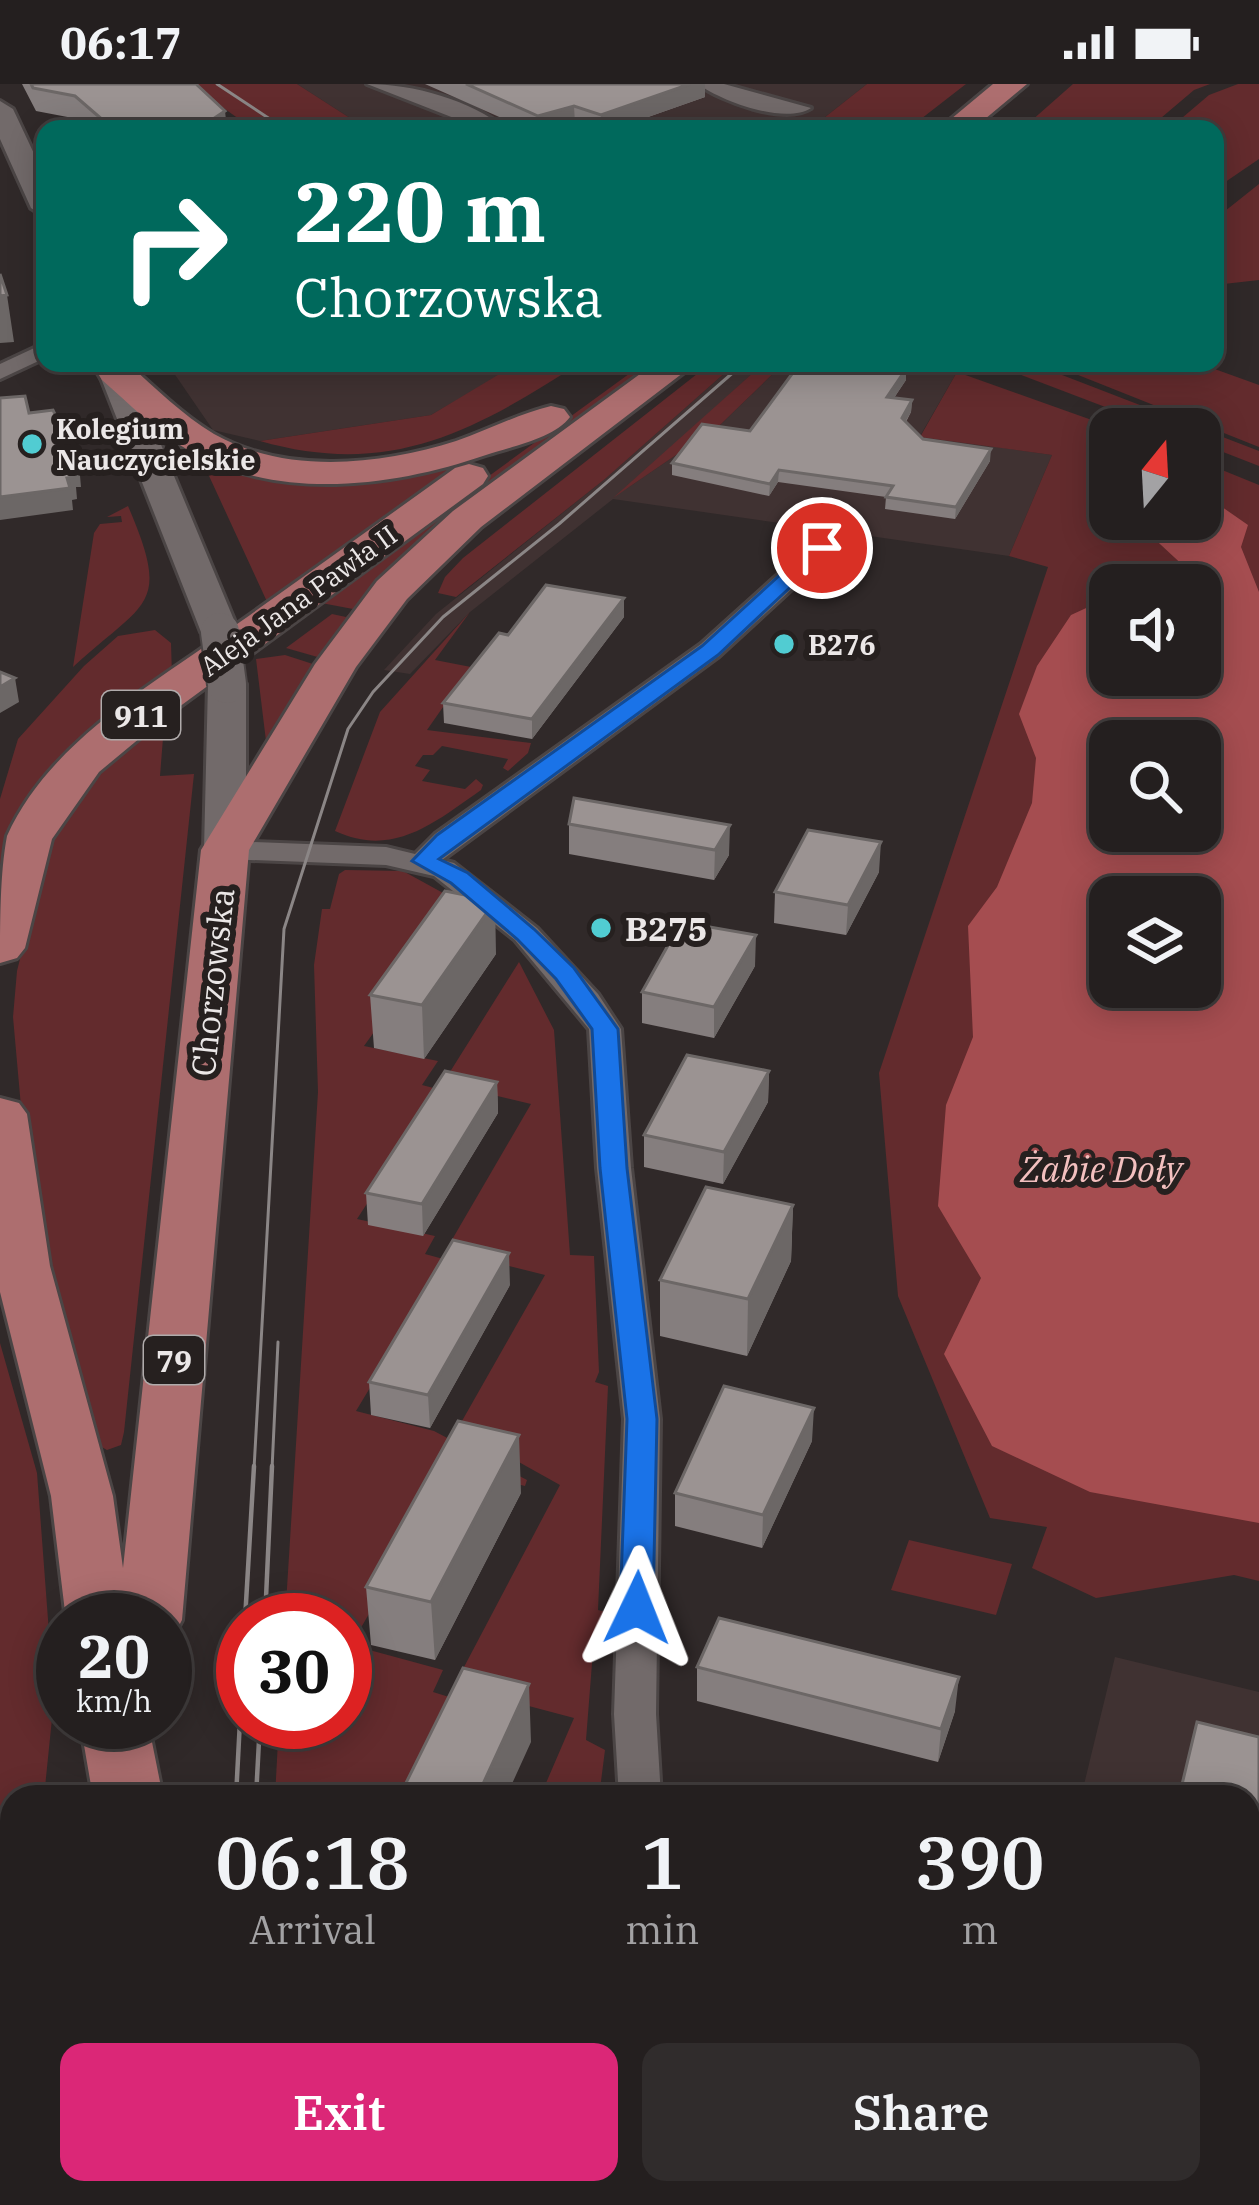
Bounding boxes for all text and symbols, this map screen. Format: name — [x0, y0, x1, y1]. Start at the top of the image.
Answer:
text: 06:17 — [60, 13, 182, 71]
text: 220 m — [294, 156, 546, 265]
icon: right — [96, 168, 252, 324]
text: Chorzowska — [294, 262, 603, 332]
north arrow — [1089, 408, 1221, 540]
map controls — [1089, 408, 1221, 1008]
place label: Kolegium Nauczycielskie — [56, 411, 255, 477]
marker: Kolegium Nauczycielskie — [19, 431, 45, 457]
pin — [771, 497, 873, 599]
icon: arrive — [789, 515, 855, 581]
street label: Aleja Jana Pawła II — [193, 517, 403, 683]
button: sound — [1089, 564, 1221, 696]
place label: B276 — [808, 627, 876, 662]
marker: B276 — [771, 631, 797, 657]
road number: 911 — [102, 691, 180, 739]
button: search — [1089, 720, 1221, 852]
button: layers — [1089, 876, 1221, 1008]
street label: Chorzowska — [181, 886, 243, 1078]
place label: B275 — [625, 907, 708, 950]
marker: B275 — [588, 915, 614, 941]
water label: Żabie Doły — [1019, 1145, 1184, 1192]
road number: 79 — [144, 1336, 204, 1384]
position arrow — [574, 1545, 700, 1671]
speed limit sign: 30 — [216, 1593, 372, 1749]
text: 20 — [78, 1616, 150, 1695]
text: km/h — [76, 1681, 152, 1720]
text: 06:18 — [215, 1815, 410, 1909]
text: 1 — [641, 1815, 684, 1909]
text: 390 — [915, 1815, 1045, 1909]
text: Arrival — [249, 1904, 376, 1955]
text: min — [625, 1904, 700, 1955]
text: m — [961, 1904, 998, 1955]
button: Exit — [60, 2043, 618, 2181]
button: Share — [642, 2043, 1200, 2181]

